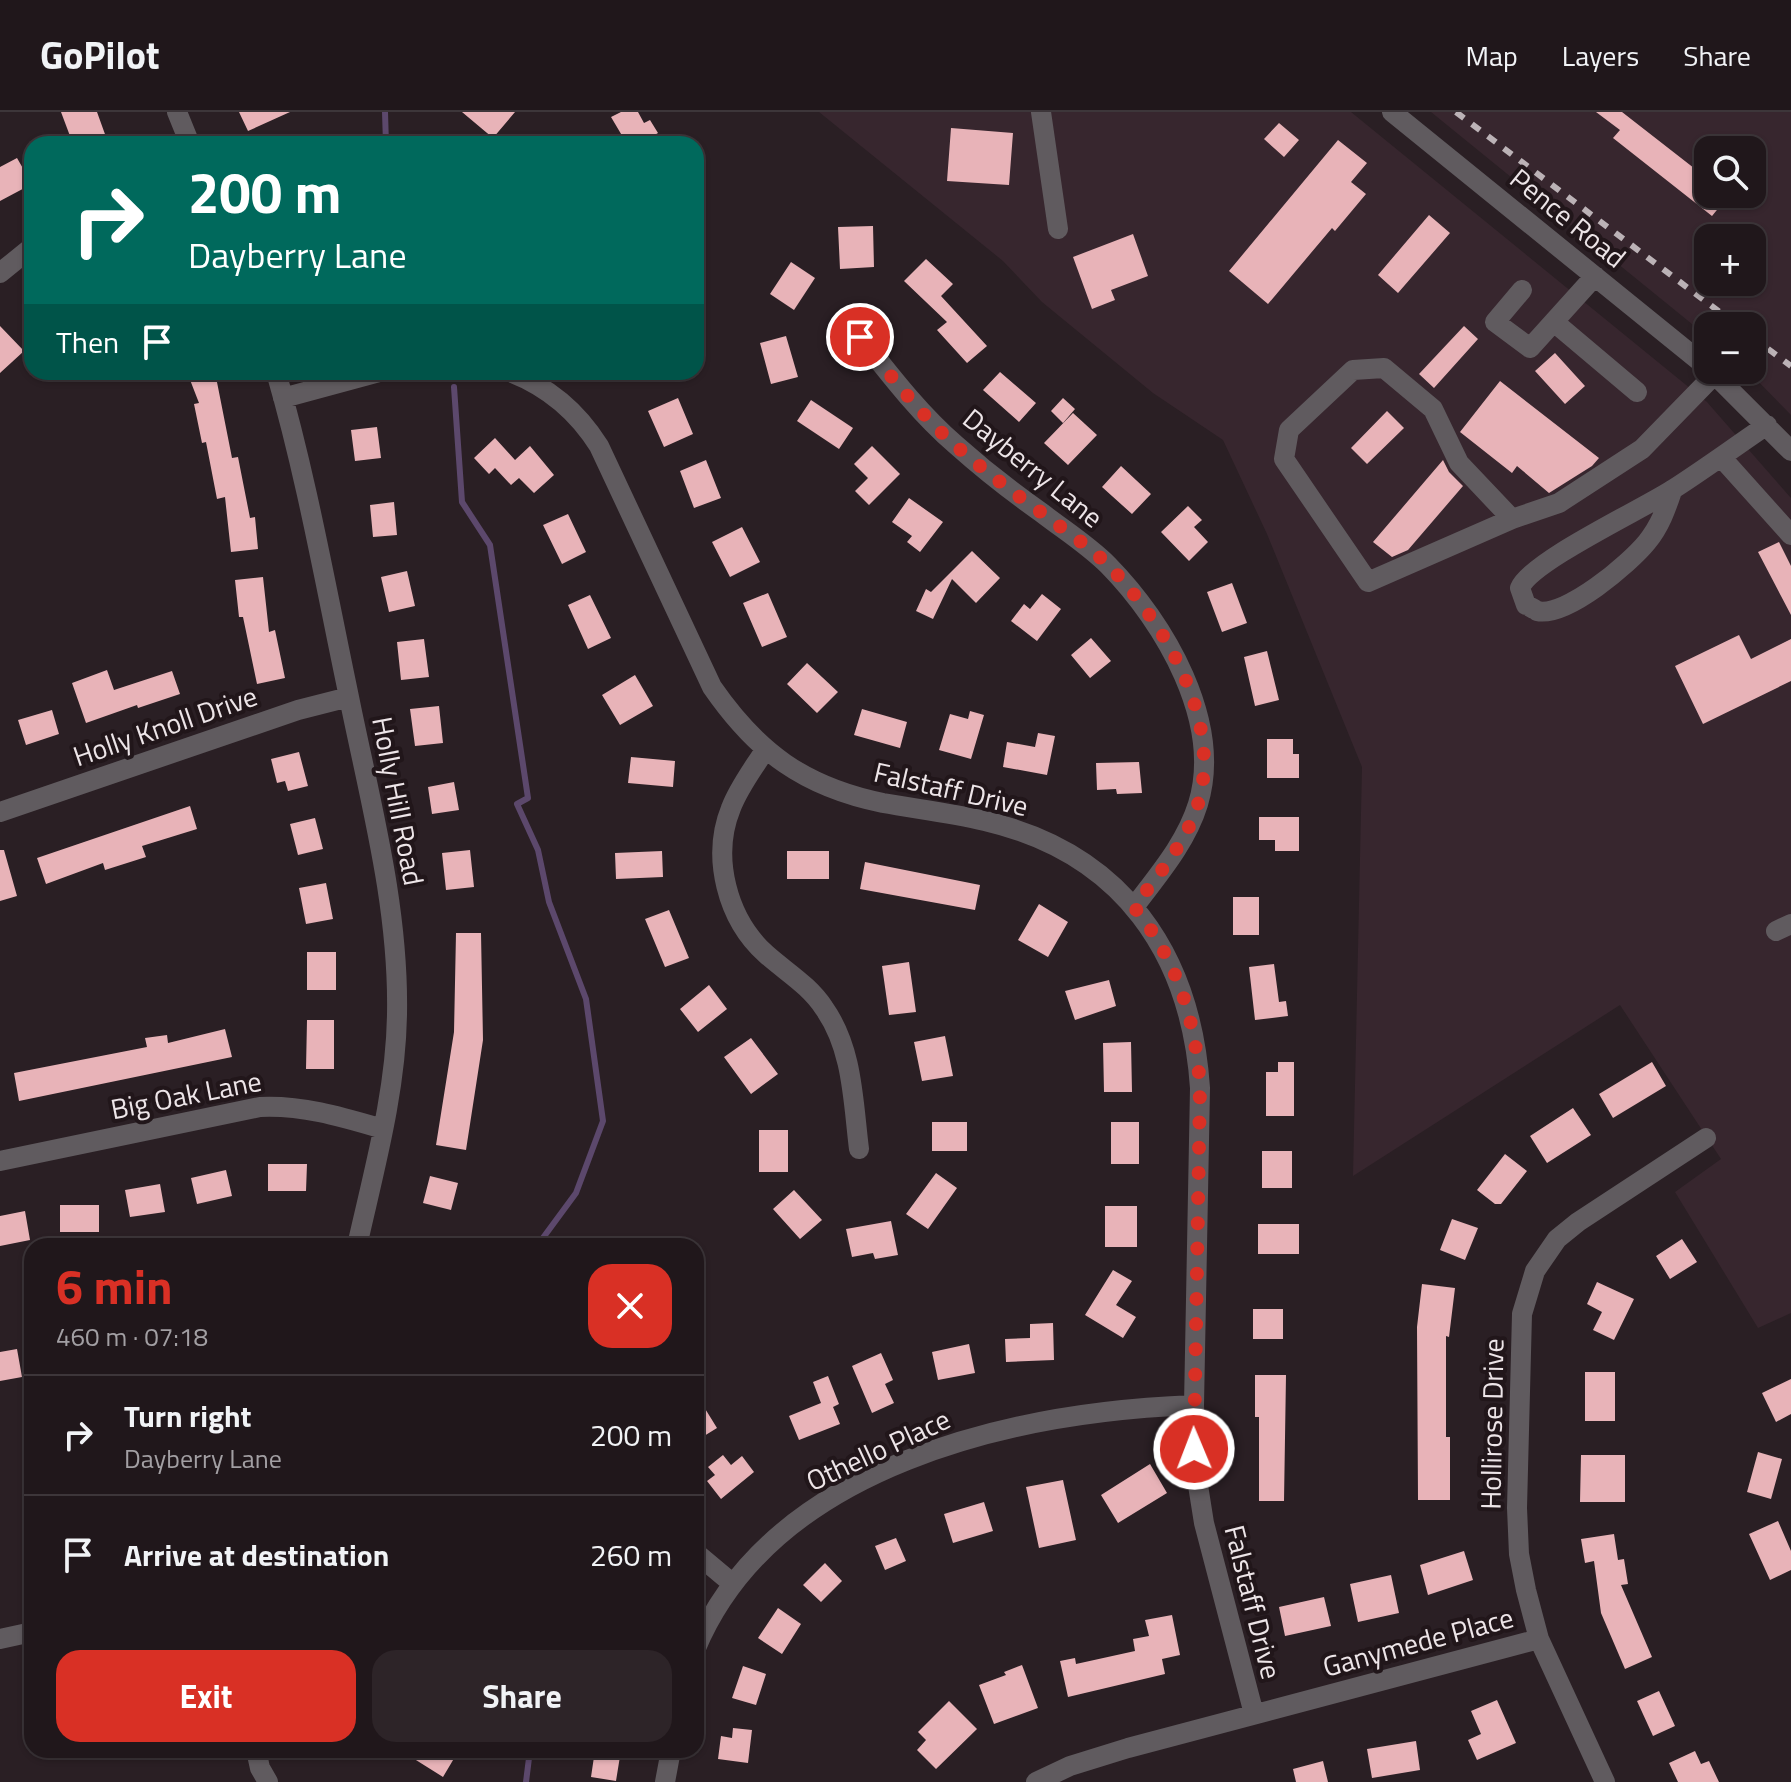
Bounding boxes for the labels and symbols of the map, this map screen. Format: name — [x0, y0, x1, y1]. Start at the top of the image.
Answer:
street label: Pence Road — [1501, 157, 1636, 278]
pin — [826, 303, 894, 371]
street label: Dayberry Lane — [954, 397, 1113, 538]
street label: Holly Knoll Drive — [67, 674, 263, 777]
street label: Holly Hill Road — [361, 713, 436, 889]
street label: Falstaff Drive — [870, 750, 1032, 827]
street label: Big Oak Lane — [107, 1059, 265, 1130]
street label: Hollirose Drive — [1469, 1338, 1514, 1510]
street label: Othello Place — [799, 1397, 957, 1502]
position arrow — [1152, 1407, 1236, 1491]
street label: Falstaff Drive — [1214, 1520, 1293, 1683]
street label: Ganymede Place — [1318, 1595, 1518, 1688]

